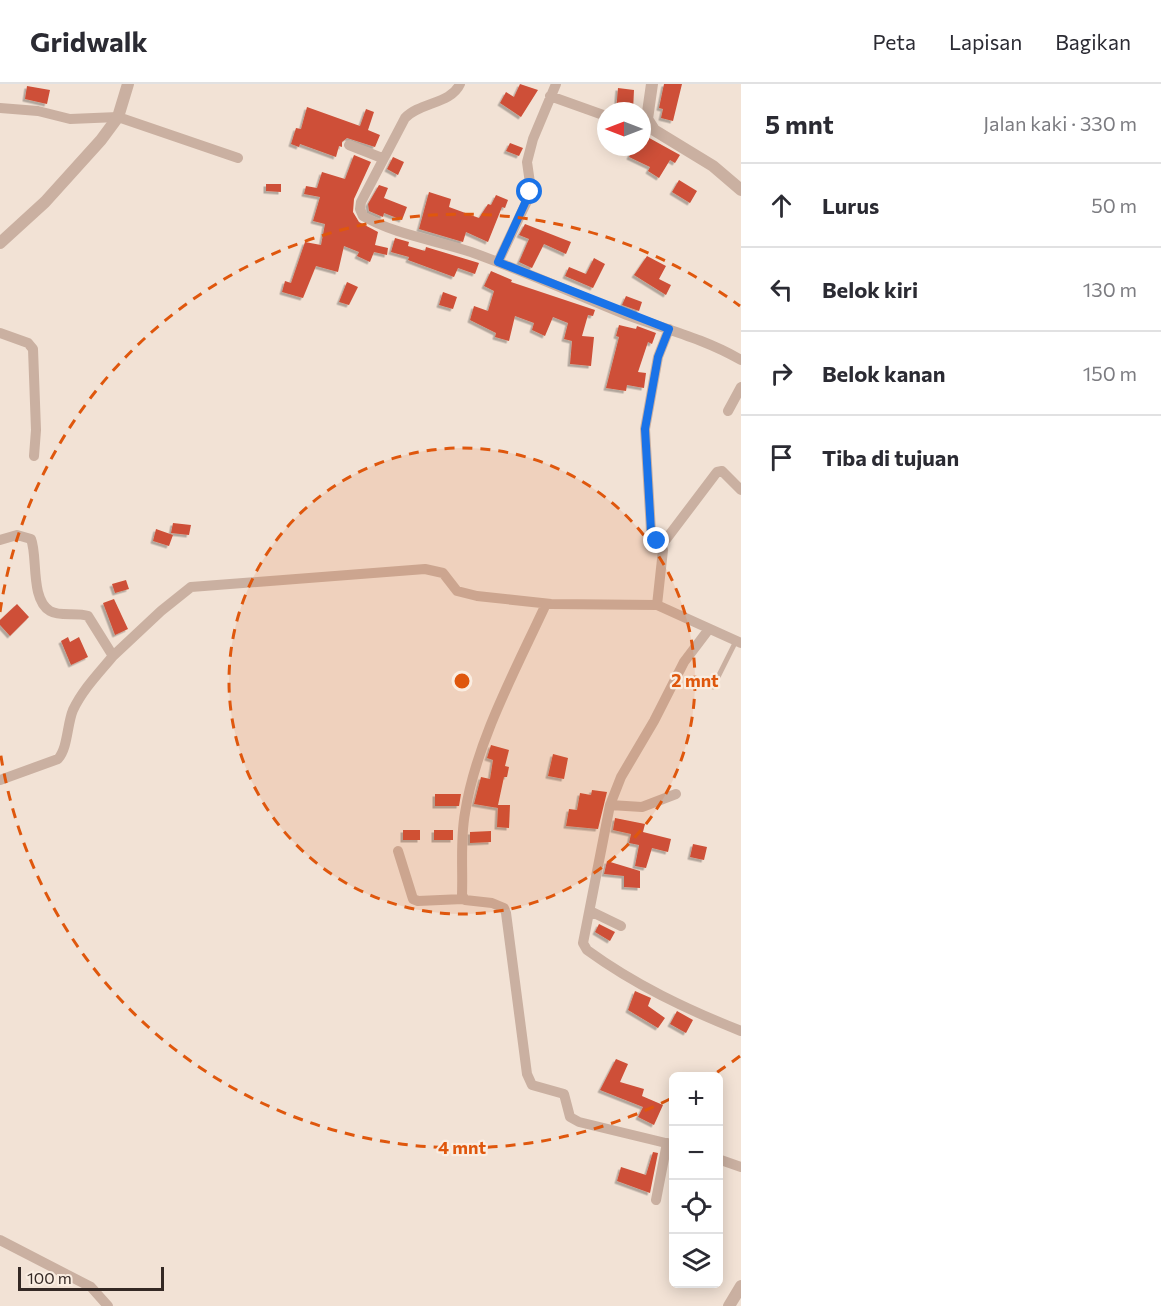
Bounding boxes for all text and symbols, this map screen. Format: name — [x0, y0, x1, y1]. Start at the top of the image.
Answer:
text: Gridwalk — [30, 24, 148, 58]
text: Peta — [873, 29, 916, 54]
text: Lapisan — [949, 29, 1022, 54]
text: Bagikan — [1055, 29, 1131, 54]
north arrow — [597, 102, 651, 156]
text: 5 mnt — [765, 108, 834, 139]
text: Jalan kaki · 330 m — [983, 111, 1137, 135]
route start — [516, 178, 542, 204]
icon: ahead — [765, 189, 798, 222]
text: Lurus — [822, 192, 879, 219]
text: 50 m — [1091, 193, 1137, 217]
icon: left — [765, 273, 798, 306]
text: Belok kiri — [822, 276, 918, 303]
text: 130 m — [1083, 277, 1137, 301]
icon: right — [765, 357, 798, 390]
text: Belok kanan — [822, 360, 945, 387]
text: 150 m — [1083, 361, 1137, 385]
icon: arrive — [765, 441, 798, 474]
text: Tiba di tujuan — [822, 444, 959, 471]
route end — [643, 527, 669, 553]
text: 2 mnt — [671, 669, 719, 691]
centre of rings — [452, 671, 472, 691]
map controls — [669, 1072, 723, 1288]
button: + — [669, 1072, 723, 1126]
button: − — [669, 1126, 723, 1180]
text: 4 mnt — [438, 1136, 486, 1158]
button: locate — [669, 1180, 723, 1234]
button: layers — [669, 1234, 723, 1288]
scale bar — [18, 1264, 164, 1292]
text: 100 m — [27, 1268, 72, 1287]

